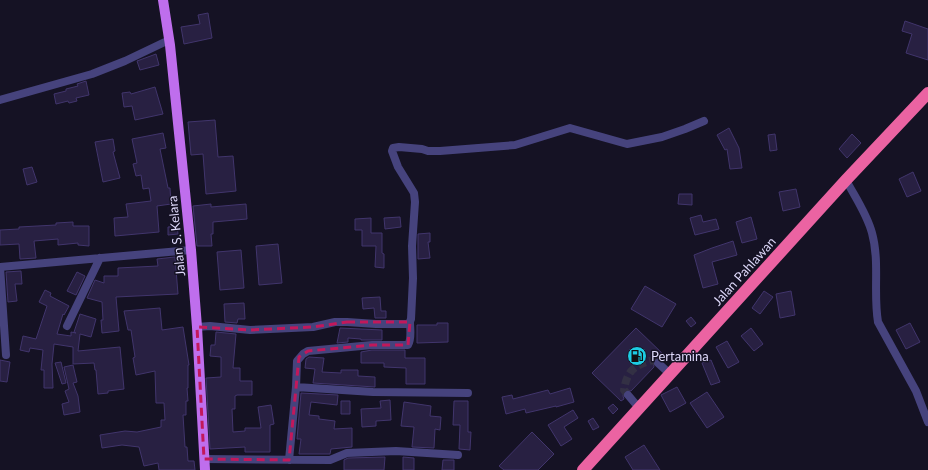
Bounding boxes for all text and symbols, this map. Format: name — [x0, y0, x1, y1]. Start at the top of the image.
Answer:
street label: Jalan S. Kelara — [164, 195, 188, 277]
street label: Jalan Pahlawan — [709, 234, 779, 308]
fuel station icon: Pertamina — [626, 345, 648, 367]
place label: Pertamina — [651, 348, 709, 364]

